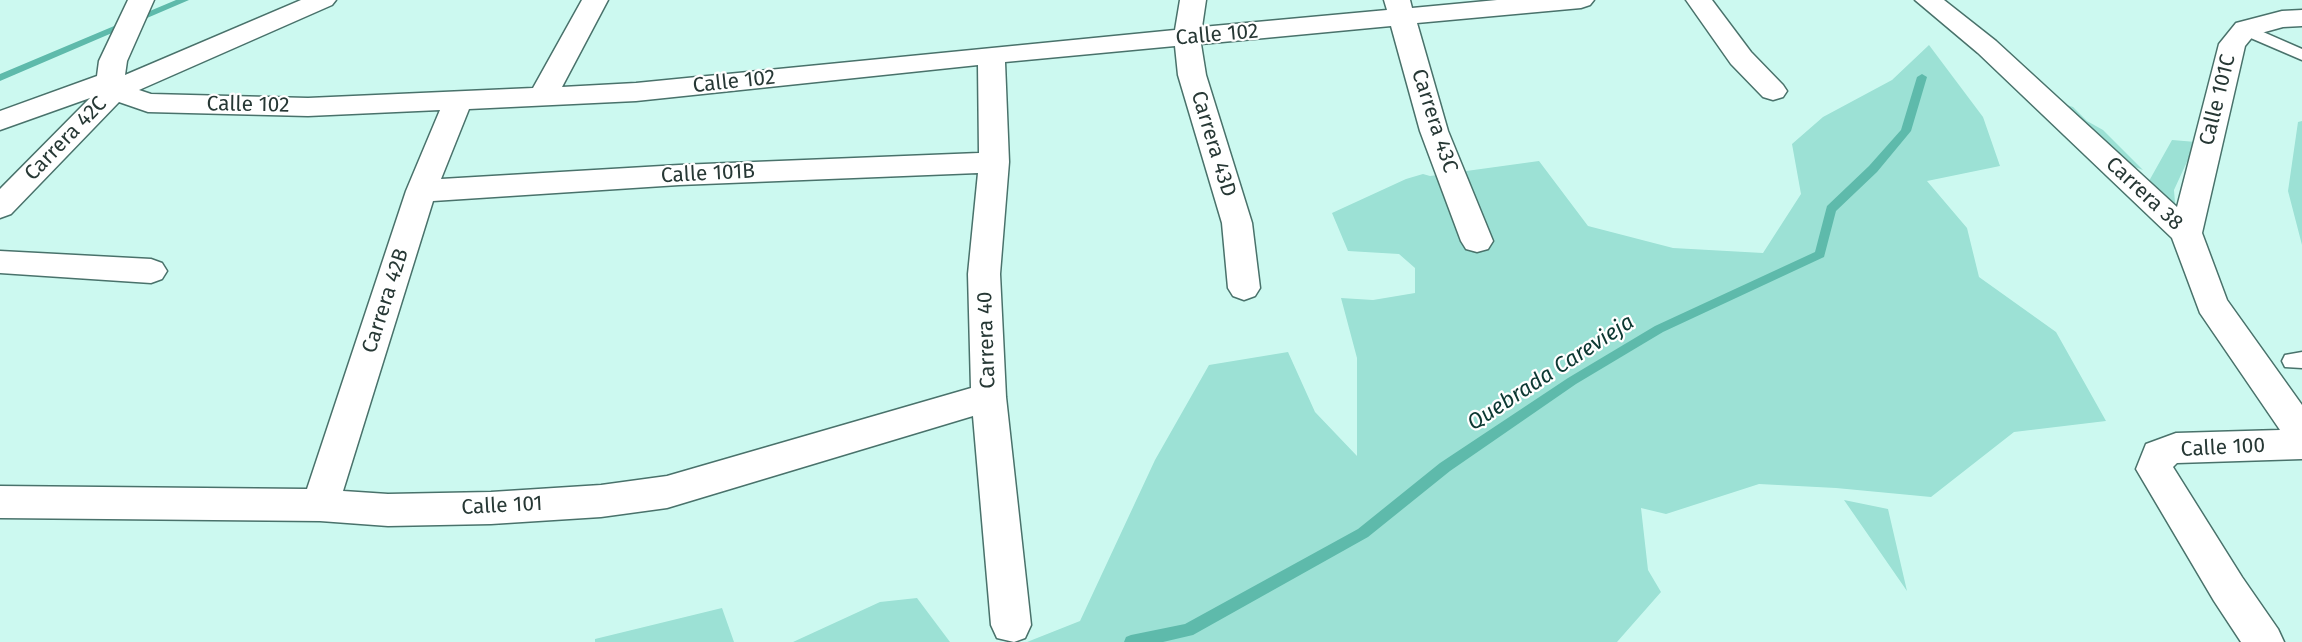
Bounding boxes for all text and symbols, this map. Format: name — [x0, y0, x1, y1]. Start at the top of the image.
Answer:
street label: Calle 102 — [1175, 19, 1259, 51]
street label: Calle 101C — [2195, 52, 2241, 148]
street label: Calle 102 — [691, 65, 777, 99]
street label: Carrera 43C — [1405, 66, 1463, 176]
street label: Carrera 43D — [1185, 88, 1241, 200]
street label: Carrera 42C — [20, 92, 112, 186]
street label: Calle 102 — [206, 92, 290, 118]
street label: Carrera 38 — [2100, 152, 2188, 236]
street label: Calle 101B — [660, 159, 756, 189]
street label: Carrera 42B — [357, 246, 415, 356]
street label: Carrera 40 — [973, 291, 1001, 389]
water label: Quebrada Carevieja — [1463, 309, 1639, 437]
street label: Calle 100 — [2180, 433, 2266, 463]
street label: Calle 101 — [461, 491, 543, 521]

